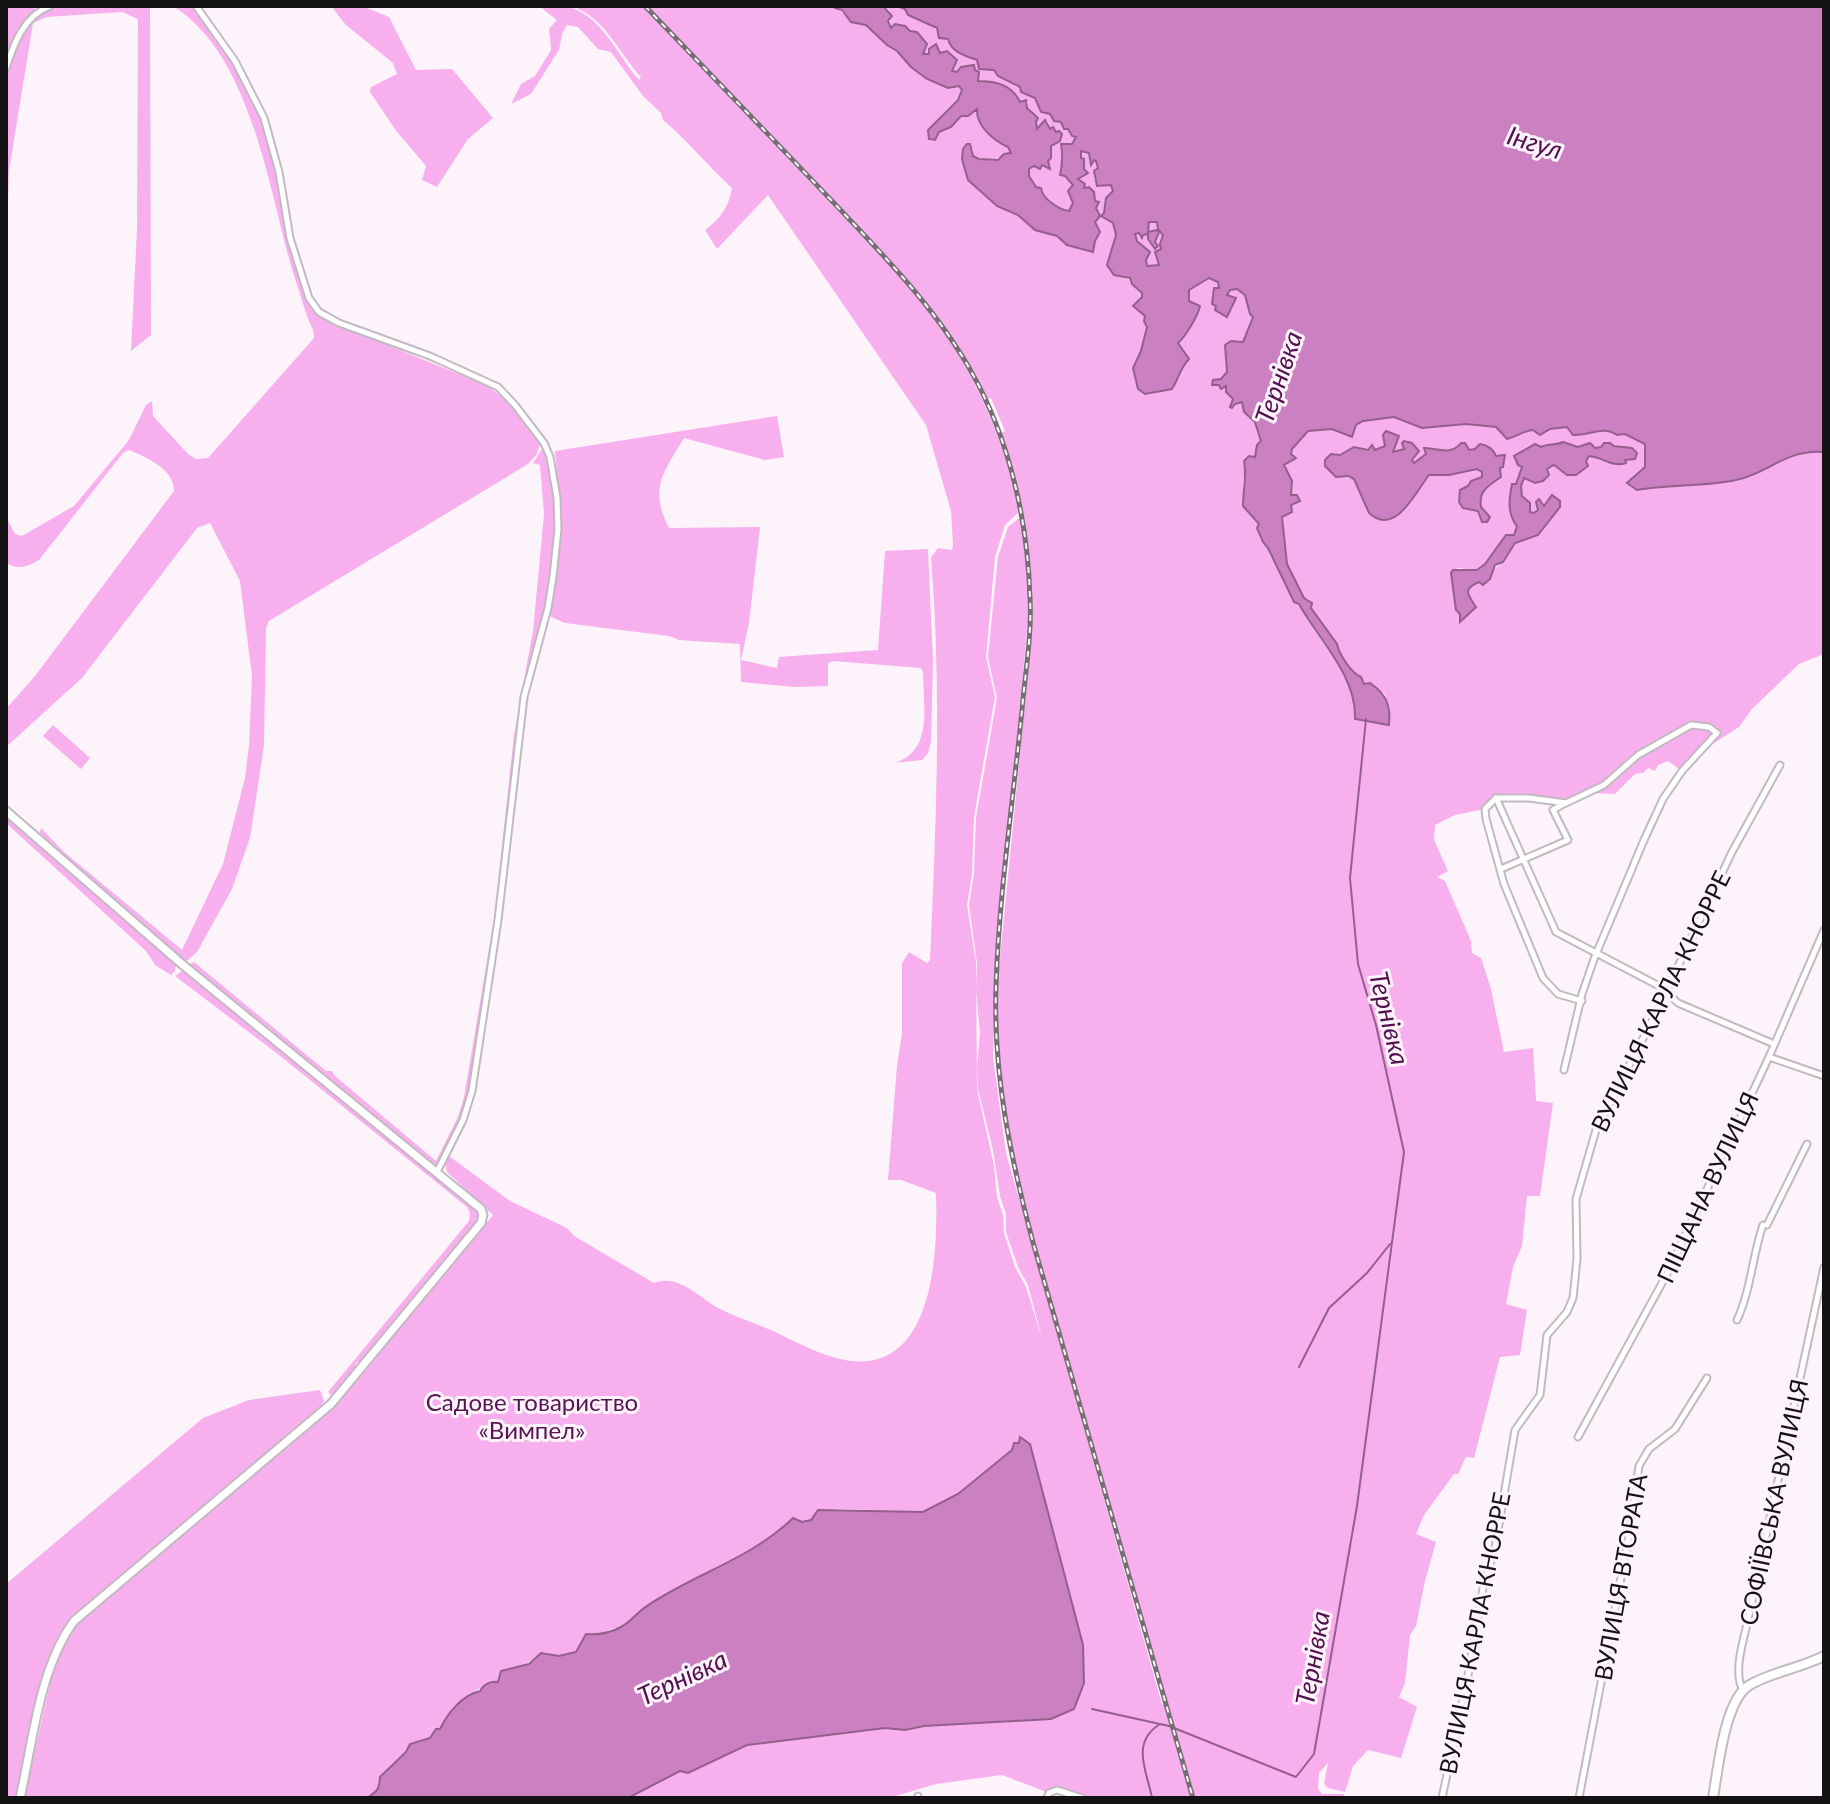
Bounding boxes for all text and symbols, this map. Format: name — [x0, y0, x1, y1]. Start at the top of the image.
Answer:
water label: Інгул — [1504, 119, 1566, 165]
water label: Тернівка — [1247, 327, 1309, 427]
street label: ВУЛИЦЯ КАРЛА КНОРРЕ — [1584, 866, 1736, 1136]
water label: Тернівка — [1363, 968, 1417, 1068]
street label: ПІЩАНА ВУЛИЦЯ — [1650, 1087, 1764, 1287]
street label: СОФІЇВСЬКА ВУЛИЦЯ — [1733, 1376, 1813, 1628]
park label: Садове товариство «Вимпел» — [426, 1387, 638, 1444]
street label: ВУЛИЦЯ ВТОРАТА — [1588, 1470, 1653, 1683]
street label: ВУЛИЦЯ КАРЛА КНОРРЕ — [1432, 1490, 1516, 1776]
water label: Тернівка — [1288, 1608, 1336, 1708]
water label: Тернівка — [632, 1642, 732, 1712]

